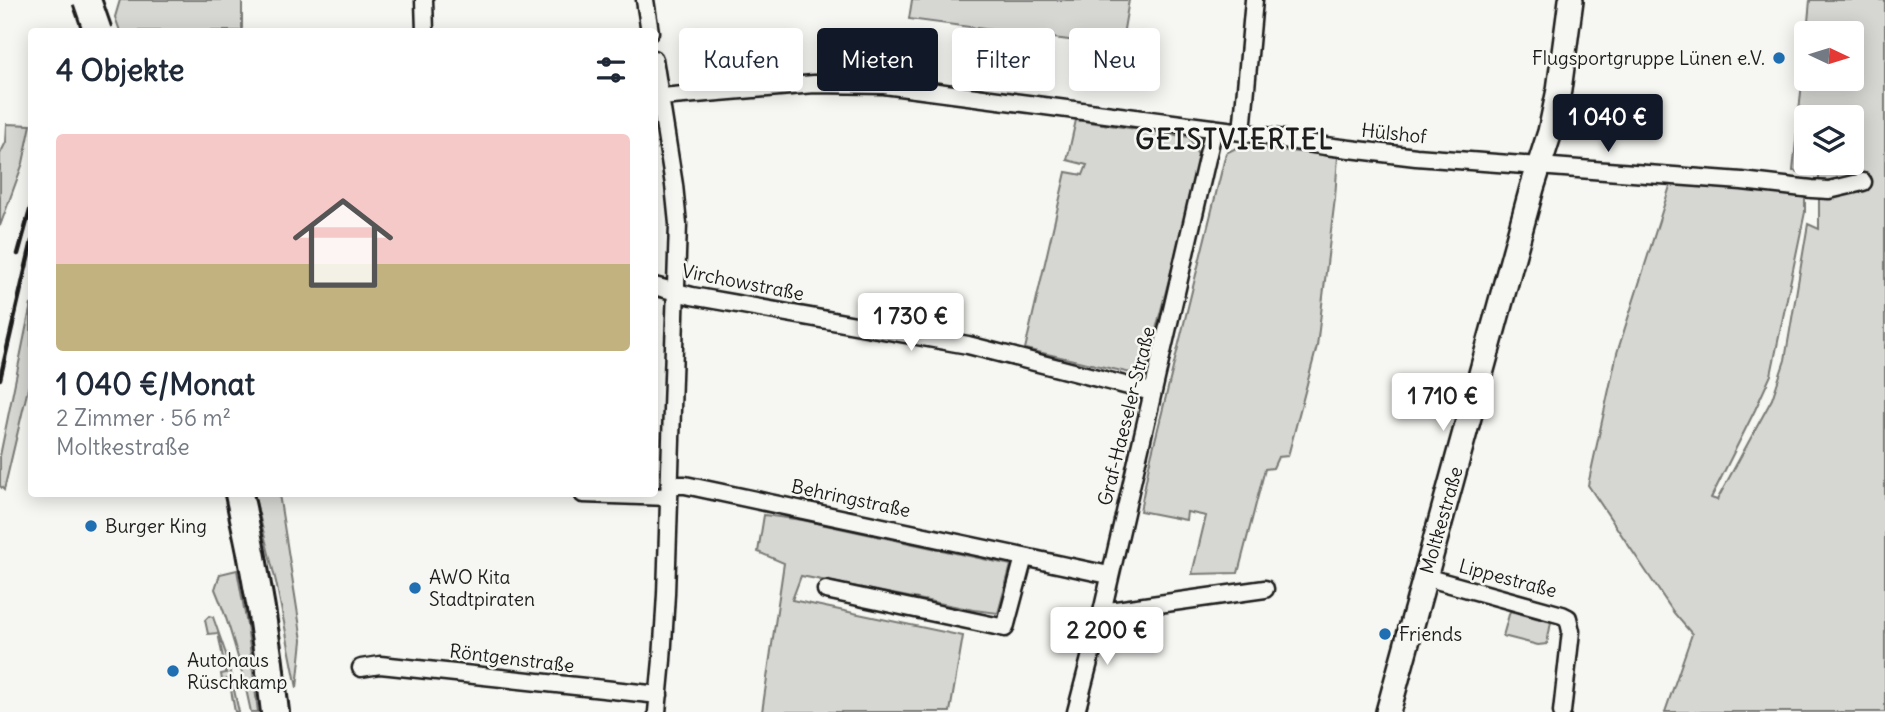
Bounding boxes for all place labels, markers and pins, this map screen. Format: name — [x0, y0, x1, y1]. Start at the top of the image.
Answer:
place label: Flugsportgruppe Lünen e.V. — [1532, 46, 1765, 70]
marker: Flugsportgruppe Lünen e.V. — [1771, 50, 1787, 66]
pin: 1 040 € — [1543, 94, 1673, 154]
pin: 1 730 € — [846, 294, 976, 353]
pin: 1 710 € — [1378, 374, 1508, 433]
place label: Burger King — [105, 514, 207, 538]
marker: Burger King — [83, 518, 99, 534]
place label: AWO Kita Stadtpiraten — [429, 565, 535, 611]
marker: AWO Kita Stadtpiraten — [407, 580, 423, 596]
pin: 2 200 € — [1042, 608, 1172, 667]
place label: Friends — [1399, 622, 1462, 646]
marker: Friends — [1377, 626, 1393, 642]
place label: Autohaus Rüschkamp — [187, 648, 287, 694]
marker: Autohaus Rüschkamp — [165, 663, 181, 679]

